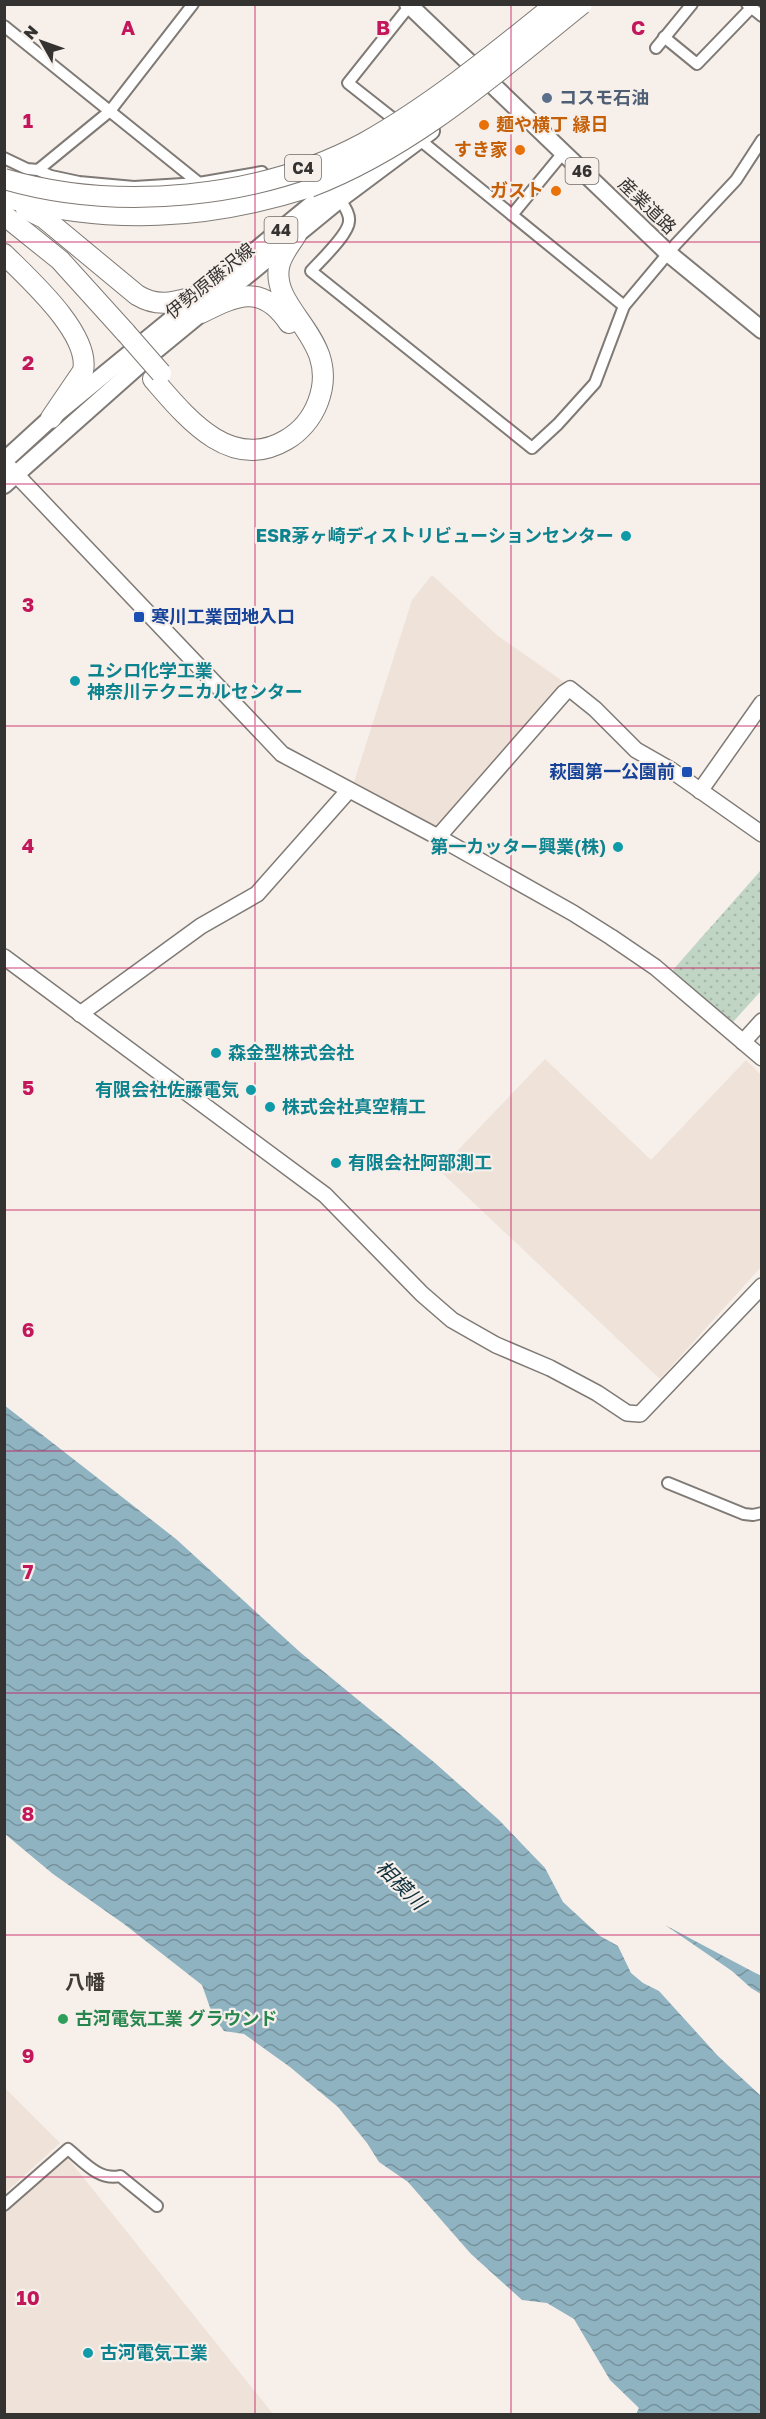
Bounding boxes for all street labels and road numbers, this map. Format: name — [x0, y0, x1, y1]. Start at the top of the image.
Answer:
road number: C4 — [285, 155, 321, 181]
road number: 46 — [566, 158, 598, 184]
street label: 産業道路 — [614, 172, 681, 238]
road number: 44 — [264, 217, 298, 243]
street label: 伊勢原藤沢線 — [160, 238, 258, 323]

